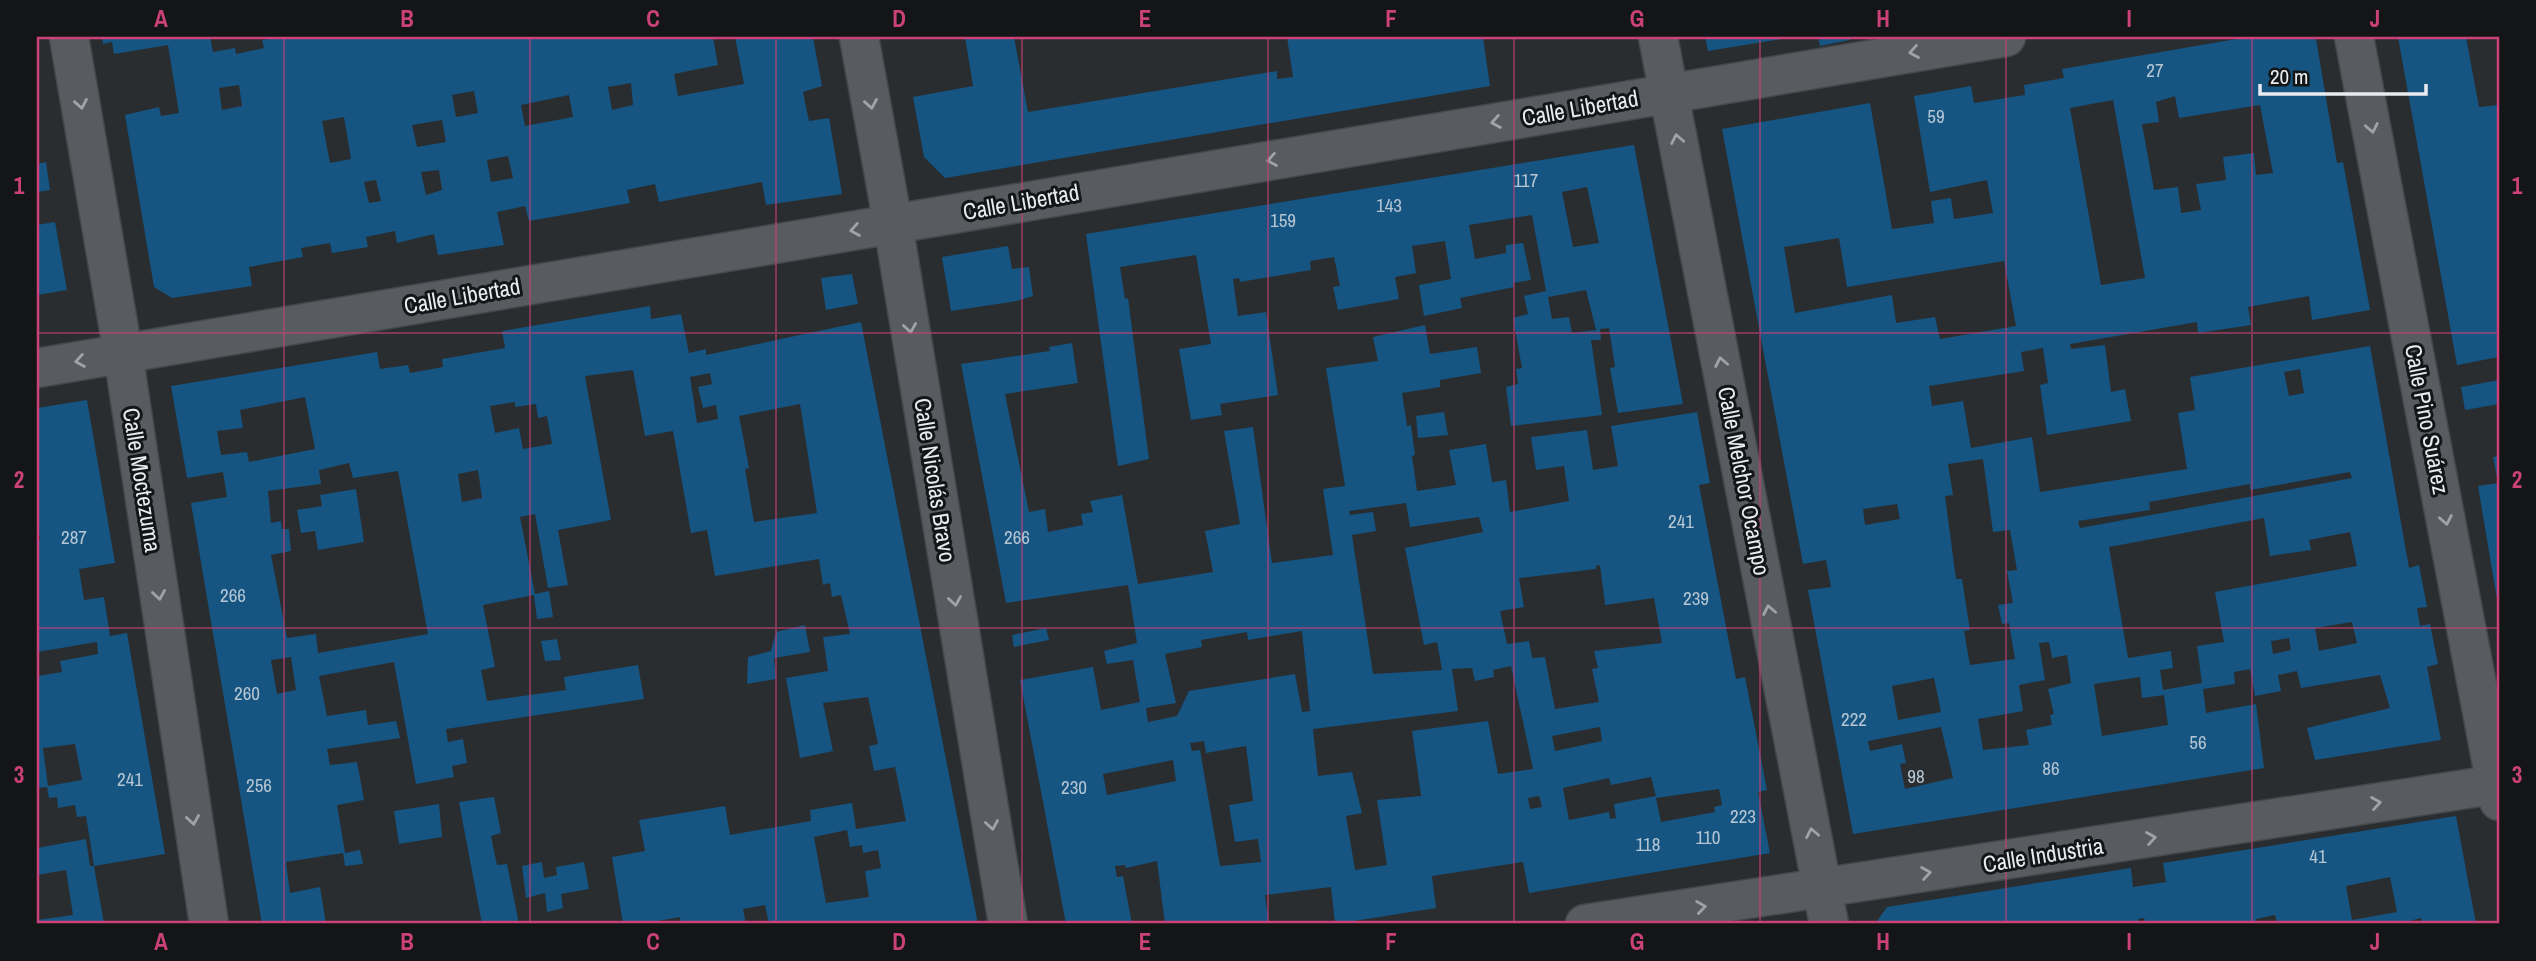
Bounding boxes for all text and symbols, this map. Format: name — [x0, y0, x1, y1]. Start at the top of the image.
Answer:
text: A — [154, 3, 168, 34]
text: B — [400, 3, 414, 34]
text: C — [646, 3, 660, 34]
text: D — [892, 3, 906, 34]
text: E — [1139, 3, 1151, 34]
text: F — [1385, 3, 1397, 34]
text: G — [1630, 3, 1644, 34]
text: H — [1876, 3, 1890, 34]
text: I — [2126, 3, 2132, 34]
text: J — [2370, 3, 2380, 34]
one-way arrow — [1908, 44, 1920, 59]
scale bar — [2260, 52, 2426, 96]
house number: 27 — [2146, 57, 2164, 83]
text: 20 m — [2270, 62, 2308, 91]
street label: Calle Libertad — [1519, 82, 1640, 133]
one-way arrow — [73, 98, 88, 110]
one-way arrow — [863, 98, 878, 110]
house number: 59 — [1927, 103, 1945, 129]
one-way arrow — [1491, 114, 1502, 129]
one-way arrow — [2363, 122, 2378, 134]
one-way arrow — [1671, 133, 1686, 145]
one-way arrow — [1266, 152, 1278, 167]
house number: 117 — [1514, 167, 1539, 193]
text: 1 — [14, 170, 25, 201]
text: 1 — [2512, 170, 2523, 201]
street label: Calle Libertad — [960, 176, 1081, 227]
house number: 143 — [1376, 192, 1402, 218]
house number: 159 — [1270, 207, 1296, 233]
one-way arrow — [849, 222, 860, 237]
street label: Calle Libertad — [401, 270, 522, 321]
one-way arrow — [902, 322, 917, 334]
street label: Calle Pino Suárez — [2398, 341, 2457, 496]
one-way arrow — [74, 352, 86, 367]
one-way arrow — [1714, 356, 1729, 368]
street label: Calle Melchor Ocampo — [1711, 384, 1778, 578]
street label: Calle Nicolás Bravo — [907, 396, 964, 564]
street label: Calle Moctezuma — [116, 406, 169, 555]
text: 2 — [14, 464, 24, 495]
text: 2 — [2512, 464, 2522, 495]
house number: 241 — [1668, 508, 1694, 534]
one-way arrow — [2438, 514, 2453, 526]
house number: 287 — [61, 524, 87, 550]
house number: 266 — [1004, 524, 1030, 550]
house number: 266 — [220, 582, 246, 608]
house number: 239 — [1683, 585, 1709, 611]
one-way arrow — [151, 589, 166, 601]
one-way arrow — [947, 595, 962, 607]
one-way arrow — [1762, 604, 1777, 616]
house number: 260 — [234, 680, 260, 706]
house number: 222 — [1841, 706, 1867, 732]
house number: 56 — [2189, 729, 2207, 755]
house number: 86 — [2042, 755, 2060, 781]
text: 3 — [14, 759, 24, 790]
text: 3 — [2512, 759, 2522, 790]
house number: 98 — [1907, 763, 1925, 789]
house number: 241 — [117, 766, 143, 792]
house number: 256 — [246, 772, 272, 798]
house number: 230 — [1061, 774, 1087, 800]
one-way arrow — [2370, 796, 2382, 811]
house number: 223 — [1730, 803, 1756, 829]
one-way arrow — [185, 814, 200, 826]
one-way arrow — [984, 819, 999, 831]
house number: 110 — [1696, 824, 1720, 850]
one-way arrow — [1805, 827, 1820, 839]
street label: Calle Industria — [1980, 830, 2106, 879]
house number: 118 — [1636, 831, 1660, 857]
one-way arrow — [2145, 831, 2157, 846]
house number: 41 — [2309, 843, 2327, 869]
one-way arrow — [1920, 866, 1932, 881]
one-way arrow — [1696, 900, 1707, 915]
text: A — [154, 926, 168, 957]
text: B — [400, 926, 414, 957]
text: C — [646, 926, 660, 957]
text: D — [892, 926, 906, 957]
text: E — [1139, 926, 1151, 957]
text: F — [1385, 926, 1397, 957]
text: G — [1630, 926, 1644, 957]
text: H — [1876, 926, 1890, 957]
text: I — [2126, 926, 2132, 957]
text: J — [2370, 926, 2380, 957]

